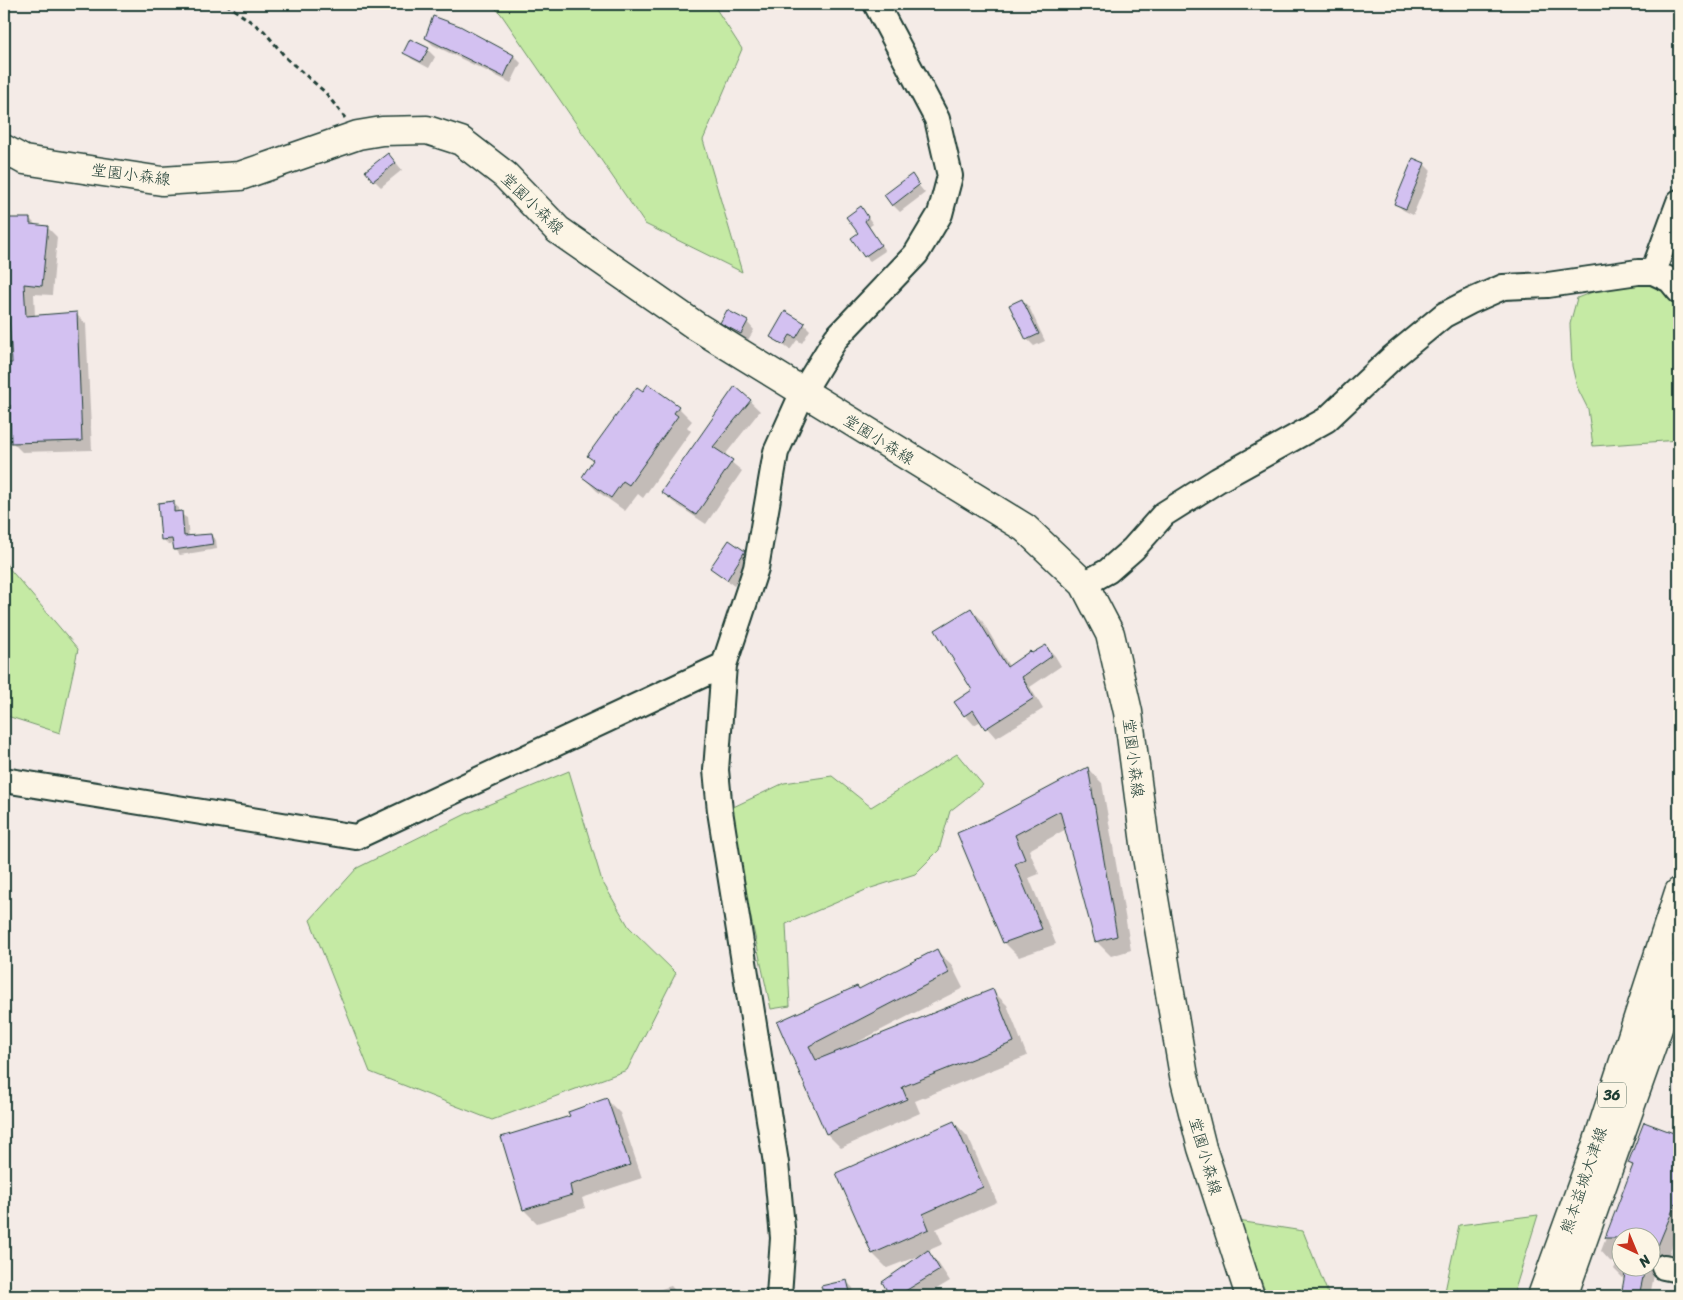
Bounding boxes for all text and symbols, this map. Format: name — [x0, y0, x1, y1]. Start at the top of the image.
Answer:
street label: 堂園小森線 — [89, 155, 172, 194]
street label: 堂園小森線 — [494, 165, 572, 242]
street label: 堂園小森線 — [837, 406, 920, 473]
street label: 堂園小森線 — [1114, 717, 1153, 800]
road number: 36 — [1598, 1082, 1626, 1108]
street label: 堂園小森線 — [1181, 1114, 1230, 1199]
street label: 熊本益城大津線 — [1552, 1122, 1615, 1238]
north arrow — [1610, 1228, 1660, 1278]
text: N — [1632, 1248, 1658, 1274]

